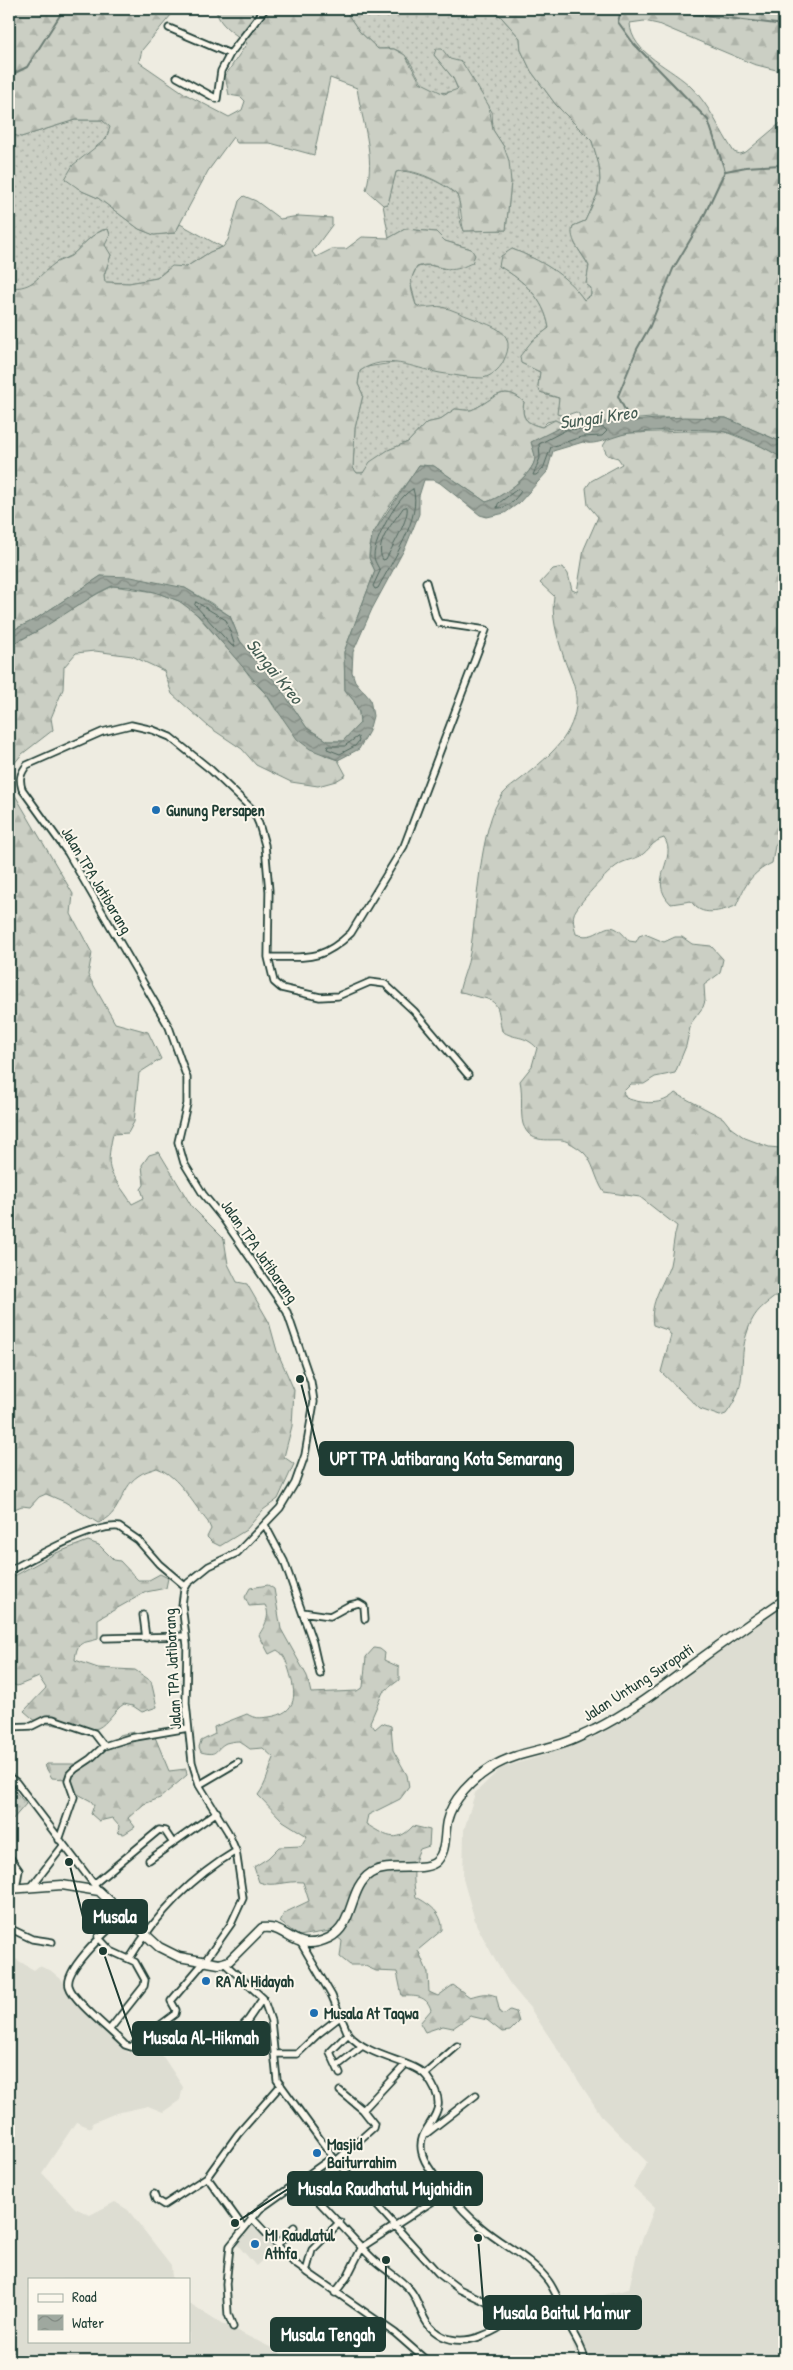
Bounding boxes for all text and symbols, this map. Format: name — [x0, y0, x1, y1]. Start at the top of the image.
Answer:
water label: Sungai Kreo — [558, 399, 640, 435]
water label: Sungai Kreo — [241, 633, 310, 710]
place label: Gunung Persapen — [166, 799, 265, 822]
marker: Gunung Persapen — [150, 804, 162, 816]
street label: Jalan TPA Jatibarang — [56, 822, 138, 938]
street label: Jalan TPA Jatibarang — [216, 1195, 304, 1307]
callout: UPT TPA Jatibarang Kota Semarang — [320, 1442, 573, 1475]
text: UPT TPA Jatibarang Kota Semarang — [330, 1446, 562, 1472]
street label: Jalan TPA Jatibarang — [158, 1608, 186, 1730]
street label: Jalan Untung Suropati — [578, 1638, 698, 1726]
callout: Musala — [83, 1900, 147, 1933]
text: Musala — [93, 1904, 138, 1929]
place label: RA Al Hidayah — [216, 1970, 294, 1993]
marker: RA Al Hidayah — [200, 1975, 212, 1987]
place label: Musala At Taqwa — [324, 2002, 419, 2025]
marker: Musala At Taqwa — [308, 2007, 320, 2019]
callout: Musala Al-Hikmah — [133, 2022, 269, 2055]
text: Musala Al-Hikmah — [143, 2025, 259, 2050]
place label: Masjid Baiturrahim — [327, 2133, 397, 2173]
marker: Masjid Baiturrahim — [311, 2147, 323, 2159]
callout: Musala Raudhatul Mujahidin — [288, 2172, 482, 2205]
text: Musala Raudhatul Mujahidin — [298, 2176, 472, 2201]
place label: MI Raudlatul Athfa — [265, 2224, 336, 2264]
marker: MI Raudlatul Athfa — [249, 2238, 261, 2250]
legend — [28, 2278, 190, 2342]
text: Road — [72, 2286, 97, 2307]
callout: Musala Baitul Ma'mur — [484, 2296, 641, 2329]
text: Musala Baitul Ma'mur — [493, 2300, 631, 2325]
text: Water — [72, 2312, 104, 2333]
callout: Musala Tengah — [271, 2318, 385, 2351]
text: Musala Tengah — [281, 2322, 376, 2348]

